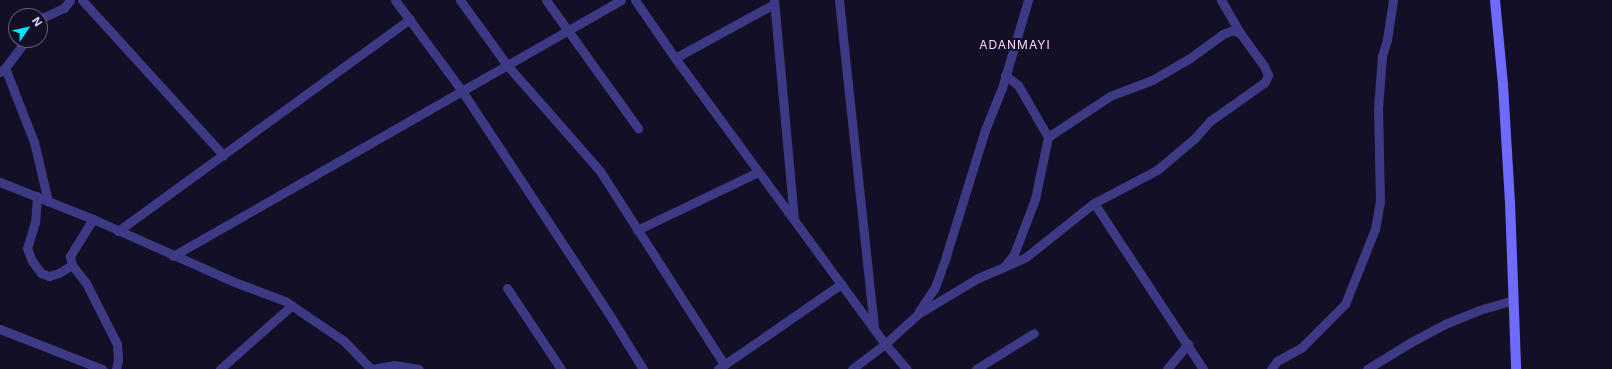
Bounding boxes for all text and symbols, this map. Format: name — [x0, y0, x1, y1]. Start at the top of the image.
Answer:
north arrow — [8, 8, 48, 48]
text: N — [29, 14, 45, 29]
district label: ADANMAYI — [979, 38, 1051, 52]

